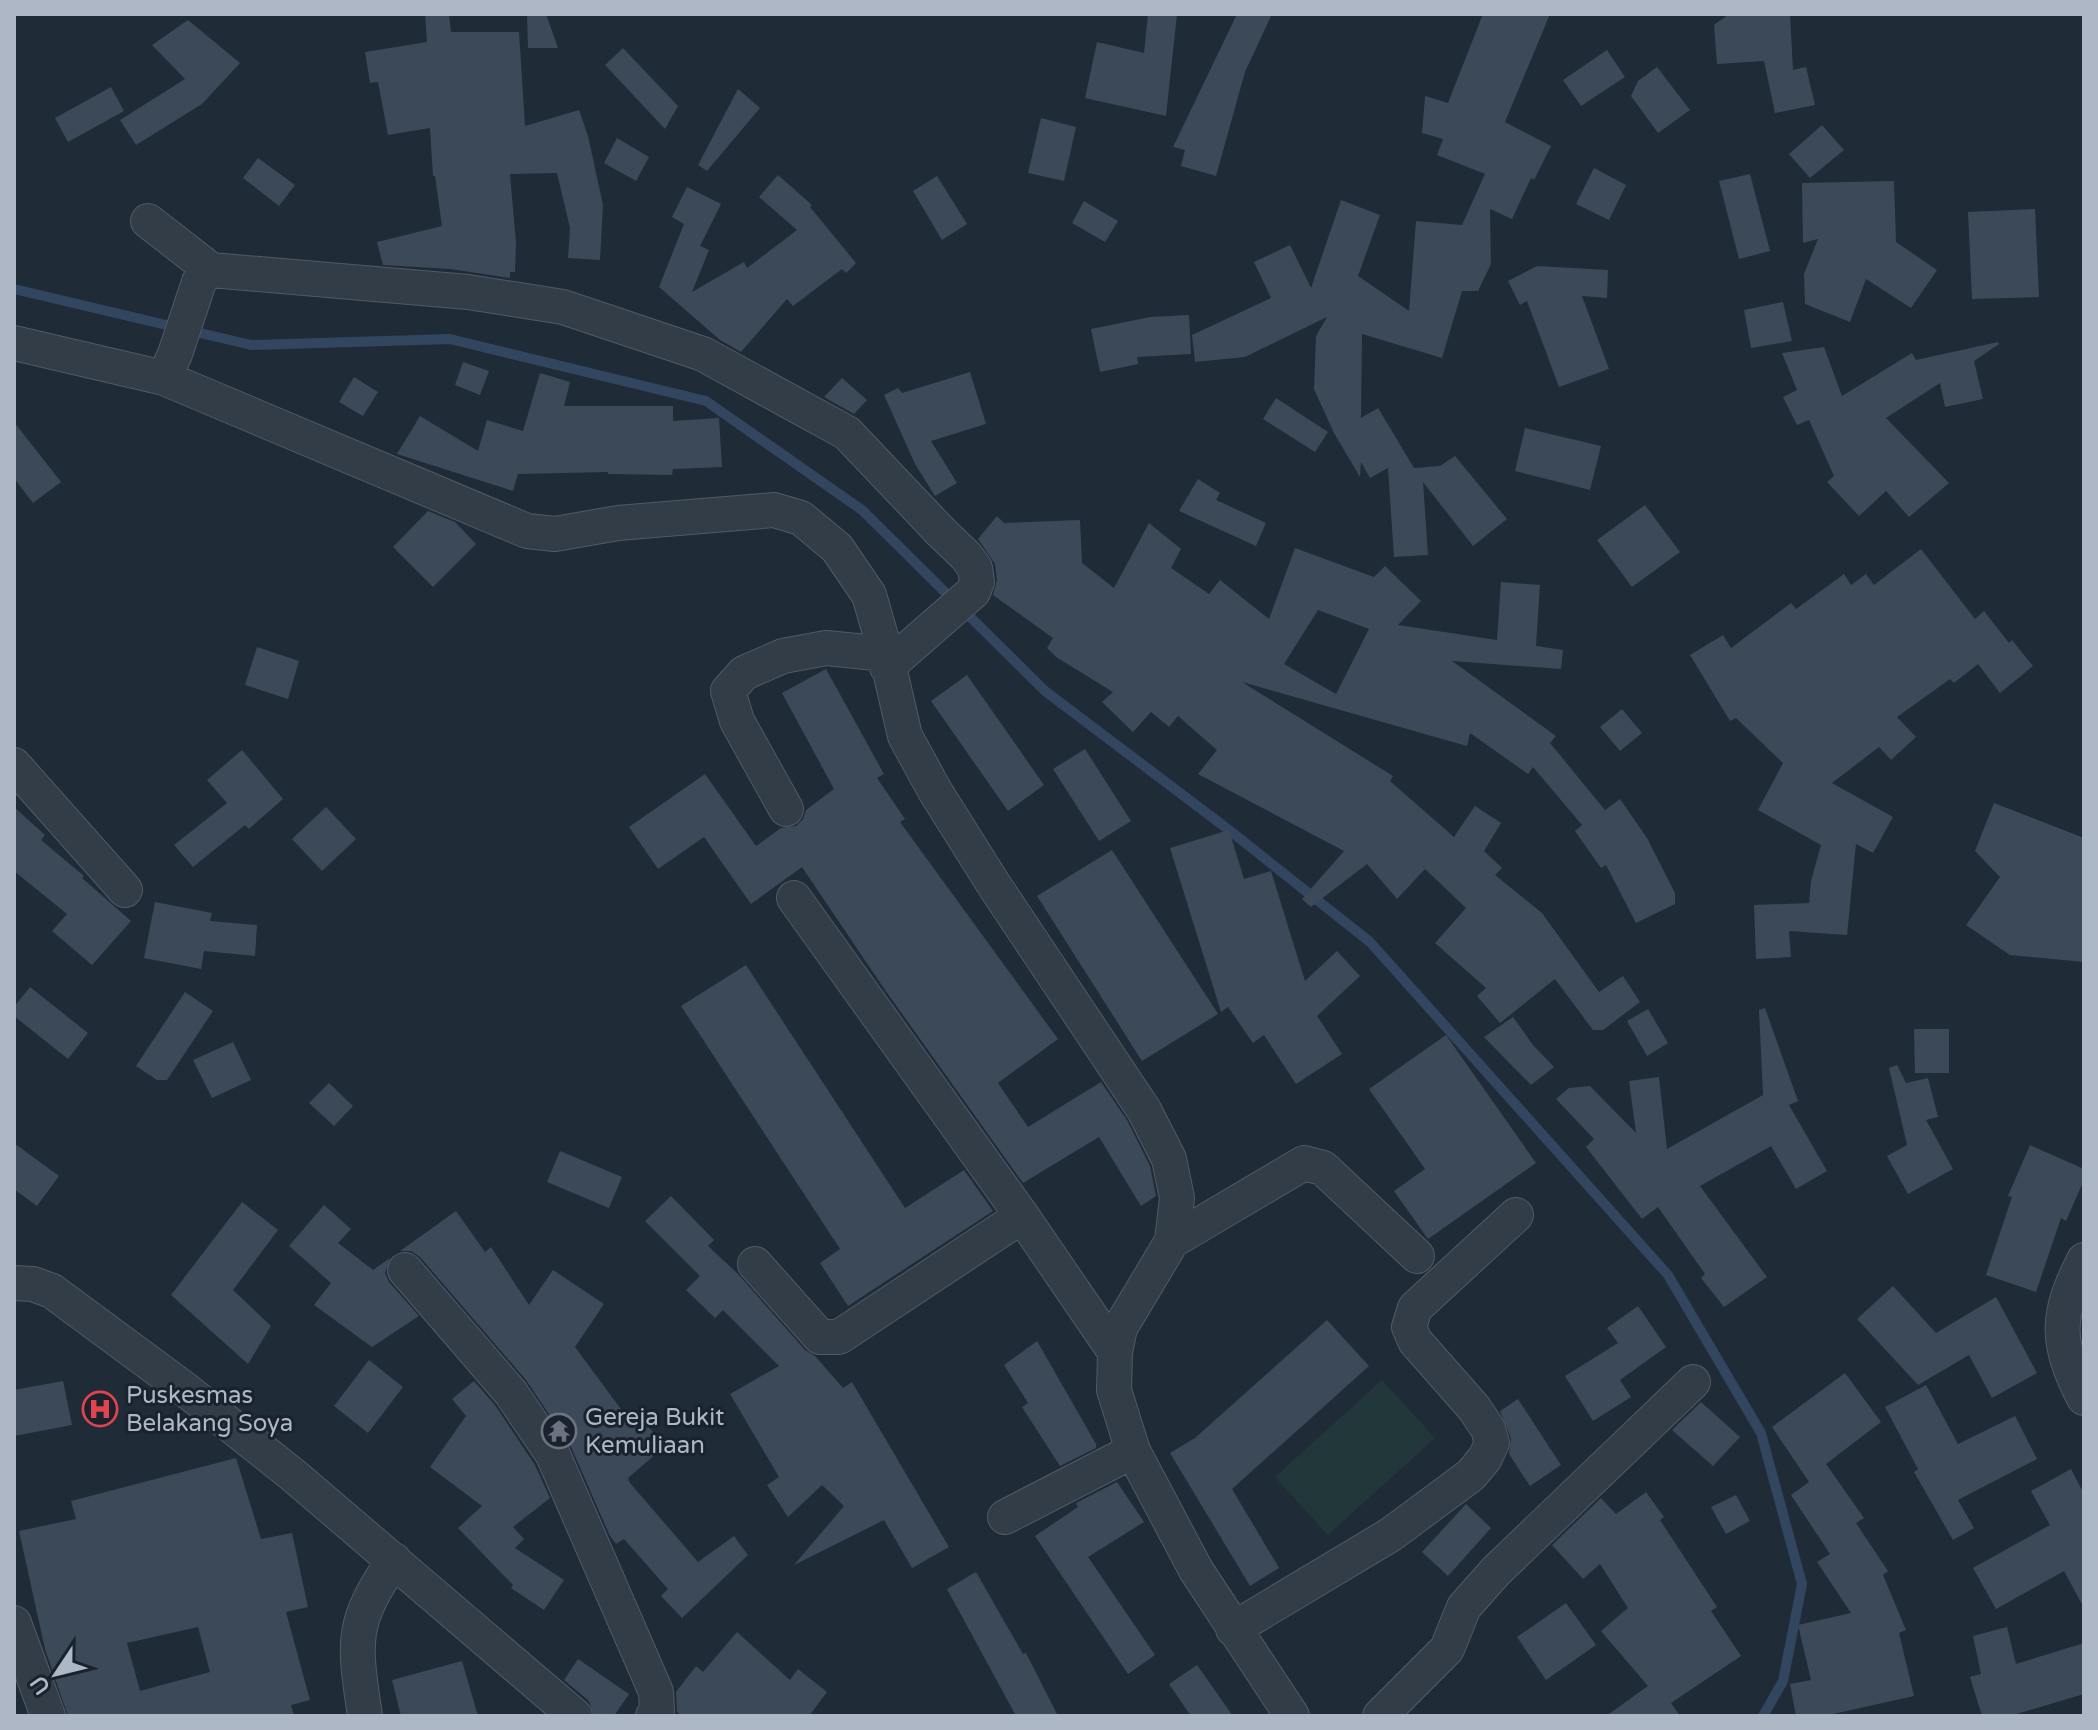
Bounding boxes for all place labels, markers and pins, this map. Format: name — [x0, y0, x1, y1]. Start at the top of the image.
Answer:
place label: Puskesmas Belakang Soya — [126, 1381, 293, 1438]
hospital icon: Puskesmas Belakang Soya — [81, 1390, 119, 1428]
place label: Gereja Bukit Kemuliaan — [585, 1403, 724, 1460]
temple icon: Gereja Bukit Kemuliaan — [540, 1412, 578, 1450]

